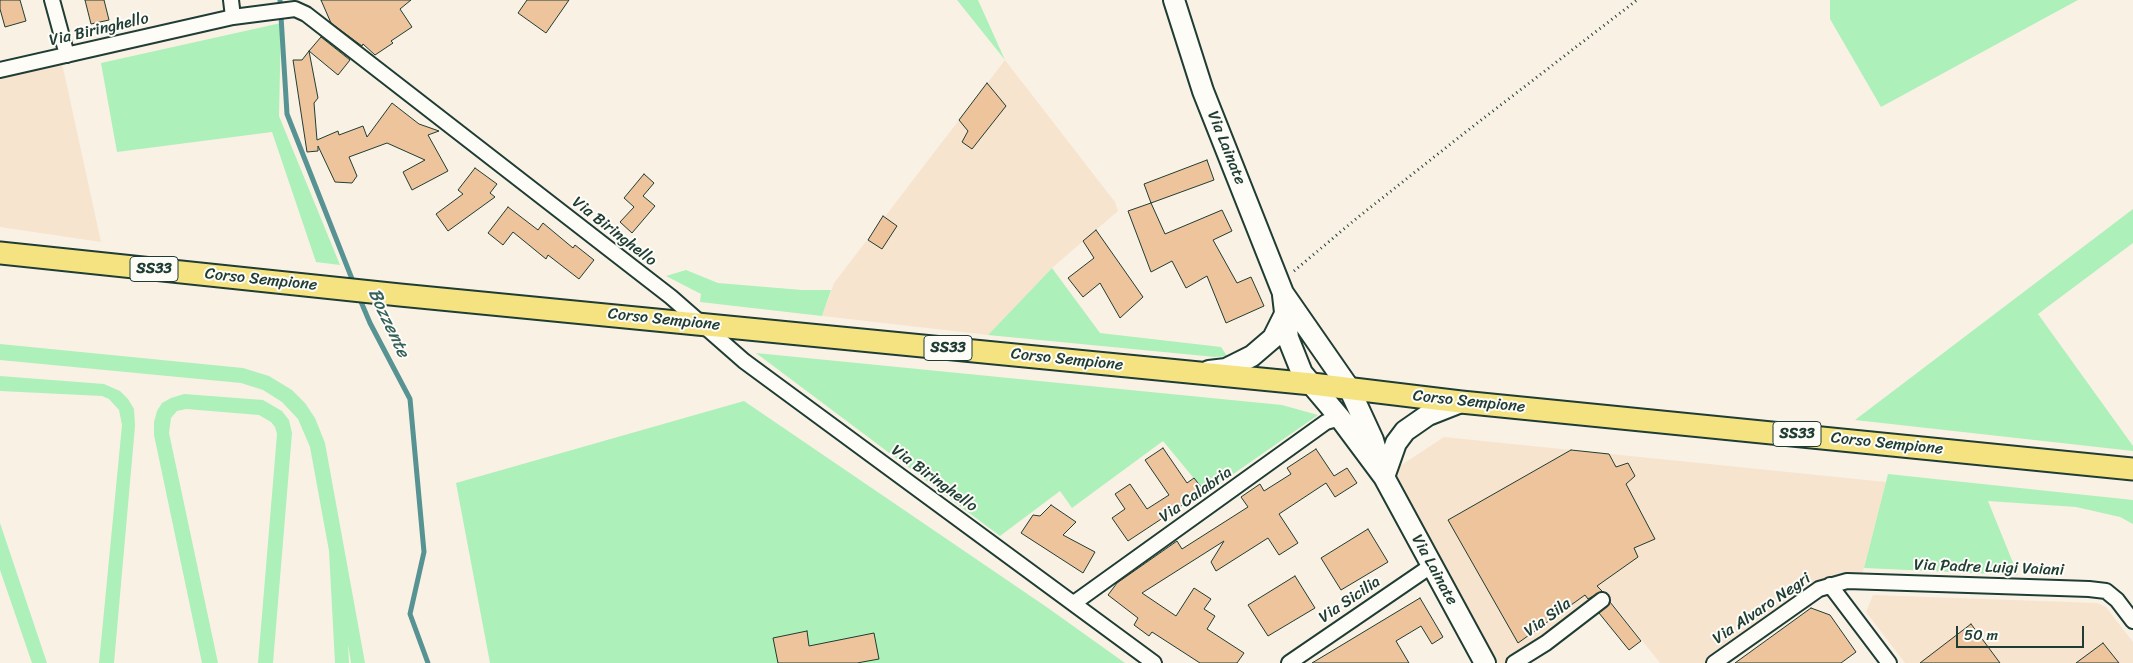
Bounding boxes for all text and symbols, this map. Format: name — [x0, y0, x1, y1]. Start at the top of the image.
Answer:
street label: Via Biringhello — [47, 9, 151, 51]
street label: Via Lainate — [1203, 108, 1249, 188]
street label: Via Biringhello — [568, 193, 660, 271]
road number: SS33 — [130, 256, 178, 282]
street label: Corso Sempione — [204, 265, 318, 295]
water label: Bozzente — [363, 285, 413, 361]
street label: Corso Sempione — [607, 305, 721, 335]
road number: SS33 — [924, 336, 972, 360]
street label: Corso Sempione — [1010, 345, 1124, 375]
street label: Corso Sempione — [1412, 387, 1526, 417]
road number: SS33 — [1773, 422, 1821, 446]
street label: Corso Sempione — [1830, 429, 1944, 459]
street label: Via Biringhello — [887, 441, 981, 517]
street label: Via Calabria — [1156, 463, 1236, 527]
street label: Via Lainate — [1407, 531, 1461, 609]
street label: Via Padre Luigi Vaiani — [1914, 556, 2064, 580]
street label: Via Alvaro Negri — [1709, 569, 1815, 649]
street label: Via Sicilia — [1316, 572, 1384, 628]
street label: Via Sila — [1521, 595, 1575, 641]
scale bar — [1958, 616, 2086, 648]
text: 50 m — [1964, 622, 1998, 648]

